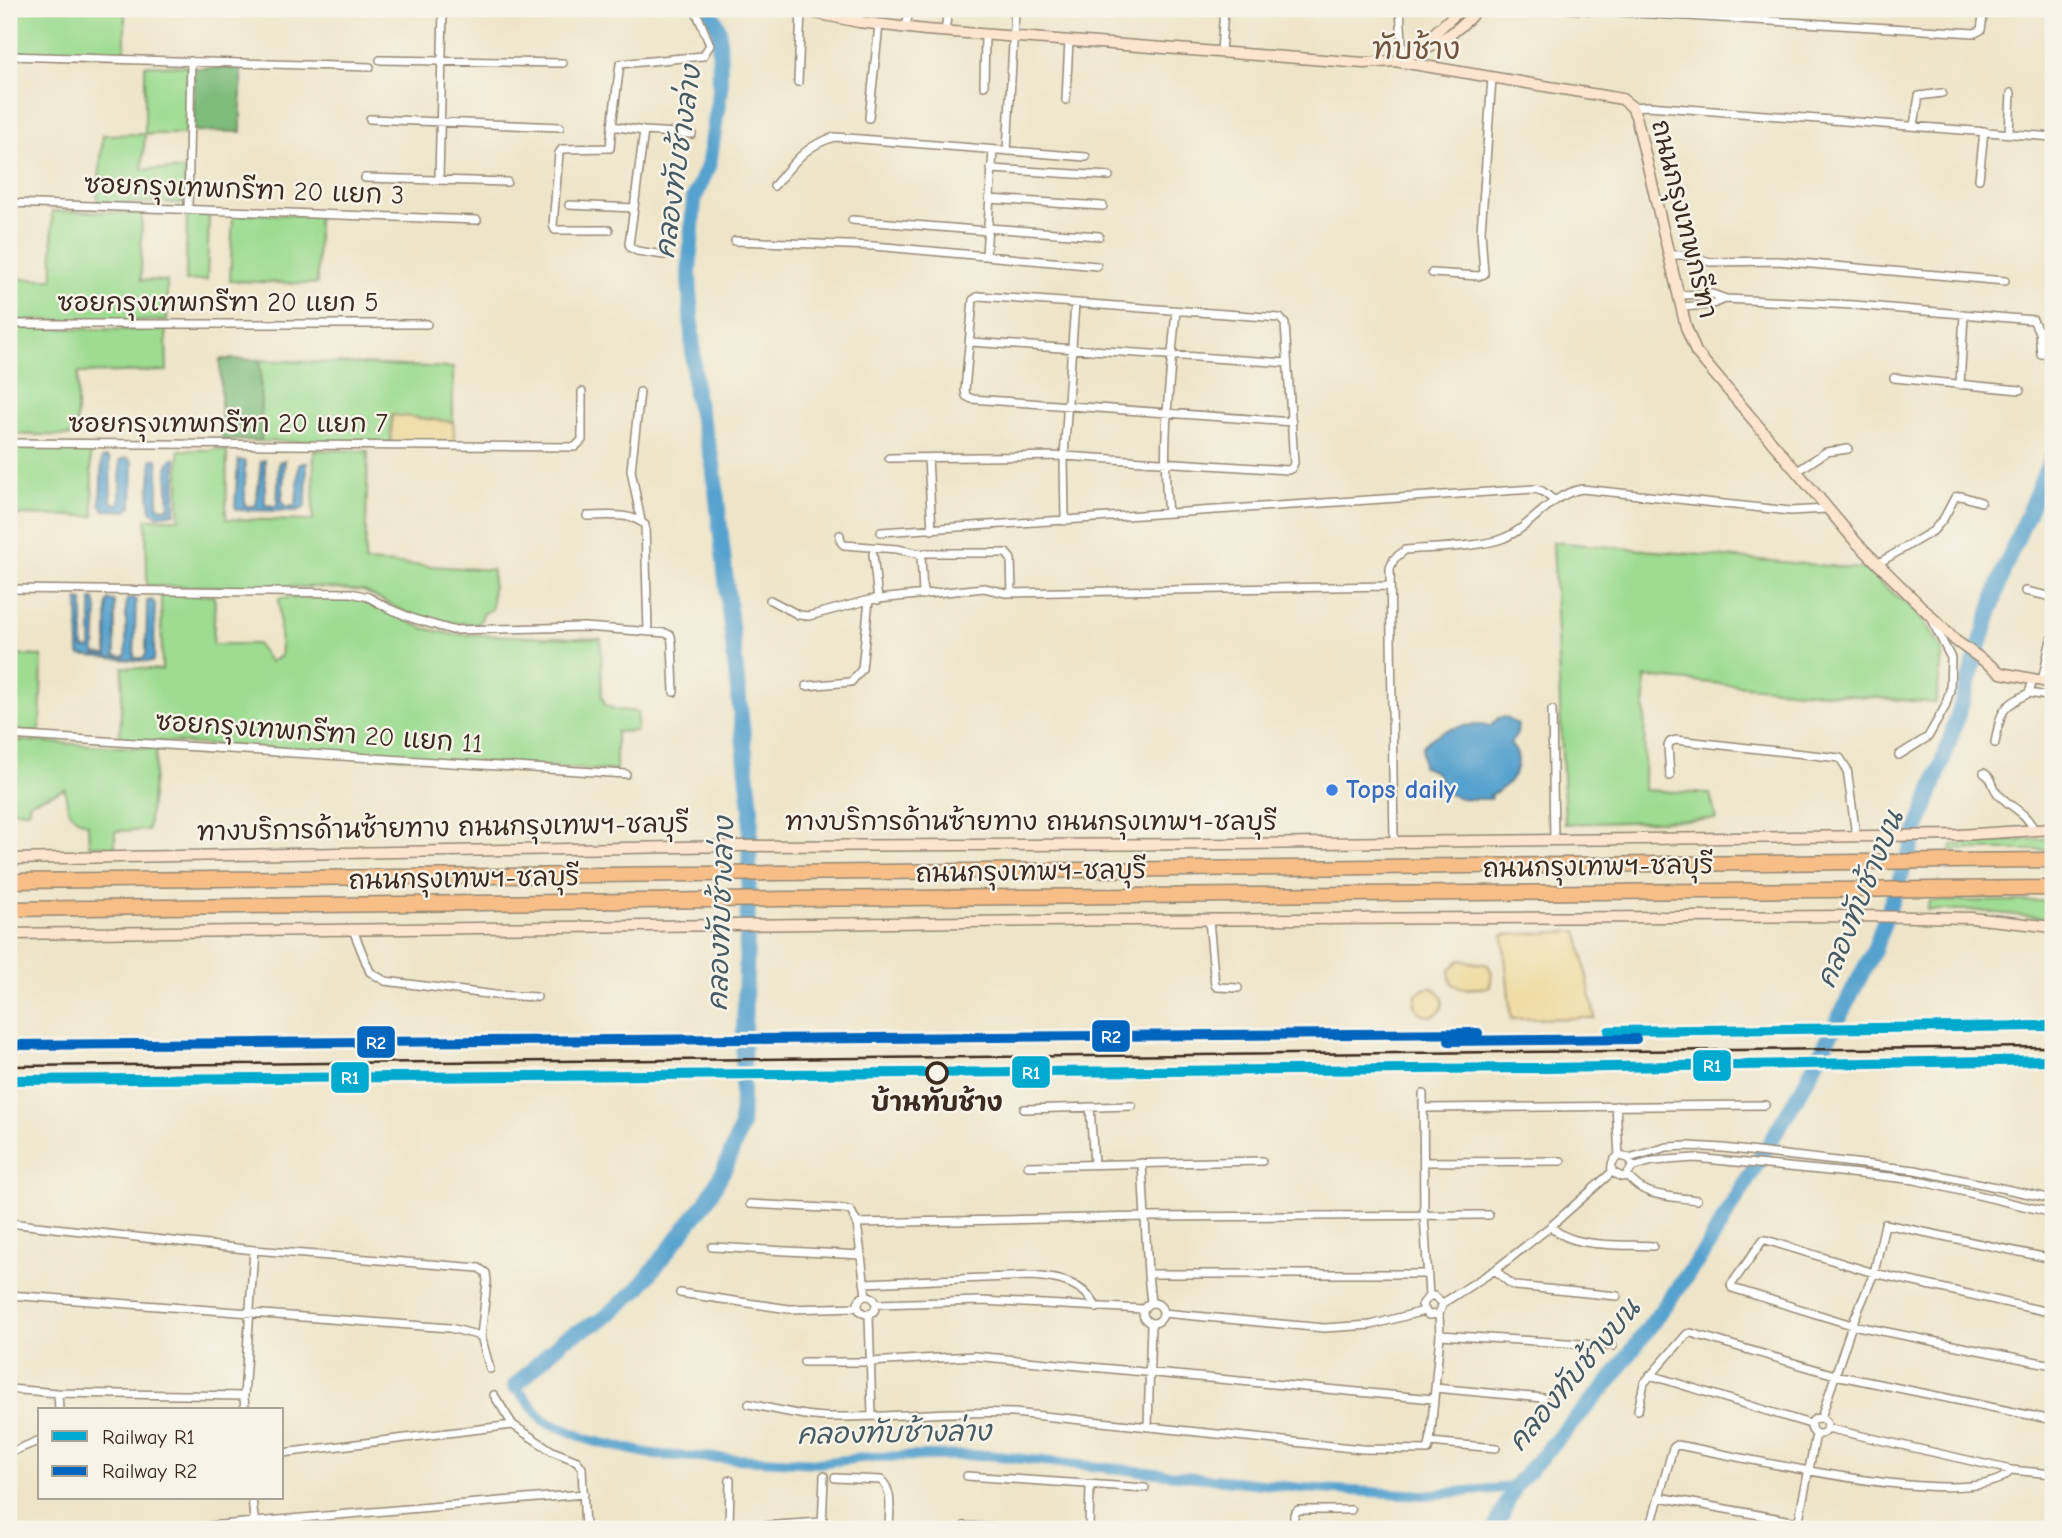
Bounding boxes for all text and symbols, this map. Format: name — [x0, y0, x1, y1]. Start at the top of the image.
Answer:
district label: ทับช้าง — [1372, 30, 1460, 67]
water label: คลองทับช้างล่าง — [647, 61, 708, 260]
street label: ถนนกรุงเทพกรีฑา — [1642, 117, 1723, 322]
street label: ซอยกรุงเทพกรีฑา 20 แยก 3 — [83, 169, 405, 214]
street label: ซอยกรุงเทพกรีฑา 20 แยก 5 — [57, 288, 379, 321]
street label: ซอยกรุงเทพกรีฑา 20 แยก 7 — [68, 409, 388, 442]
street label: ซอยกรุงเทพกรีฑา 20 แยก 11 — [154, 707, 484, 762]
place label: Tops daily — [1346, 775, 1456, 805]
marker: Tops daily — [1324, 782, 1340, 798]
water label: คลองทับช้างบน — [1808, 804, 1910, 992]
street label: ทางบริการด้านซ้ายทาง ถนนกรุงเทพฯ-ชลบุรี — [785, 805, 1277, 840]
street label: ทางบริการด้านซ้ายทาง ถนนกรุงเทพฯ-ชลบุรี — [197, 807, 689, 850]
water label: คลองทับช้างล่าง — [700, 813, 740, 1011]
street label: ถนนกรุงเทพฯ-ชลบุรี — [1482, 850, 1714, 887]
street label: ถนนกรุงเทพฯ-ชลบุรี — [915, 855, 1147, 892]
street label: ถนนกรุงเทพฯ-ชลบุรี — [348, 862, 580, 899]
line badge: R2 — [1091, 1019, 1131, 1053]
line badge: R2 — [356, 1025, 396, 1059]
text: R2 — [1101, 1026, 1121, 1048]
text: R2 — [366, 1032, 386, 1054]
line badge: R1 — [1692, 1049, 1732, 1082]
line badge: R1 — [1011, 1055, 1051, 1089]
text: R1 — [1703, 1055, 1721, 1077]
line badge: R1 — [330, 1061, 370, 1094]
marker: บ้านทับช้าง — [926, 1062, 948, 1084]
text: R1 — [1022, 1062, 1040, 1084]
text: R1 — [341, 1067, 359, 1089]
place label: บ้านทับช้าง — [871, 1085, 1003, 1118]
water label: คลองทับช้างบน — [1500, 1291, 1647, 1457]
legend — [38, 1408, 284, 1500]
water label: คลองทับช้างล่าง — [797, 1413, 994, 1451]
text: Railway R1 — [102, 1425, 195, 1449]
text: Railway R2 — [102, 1459, 197, 1483]

